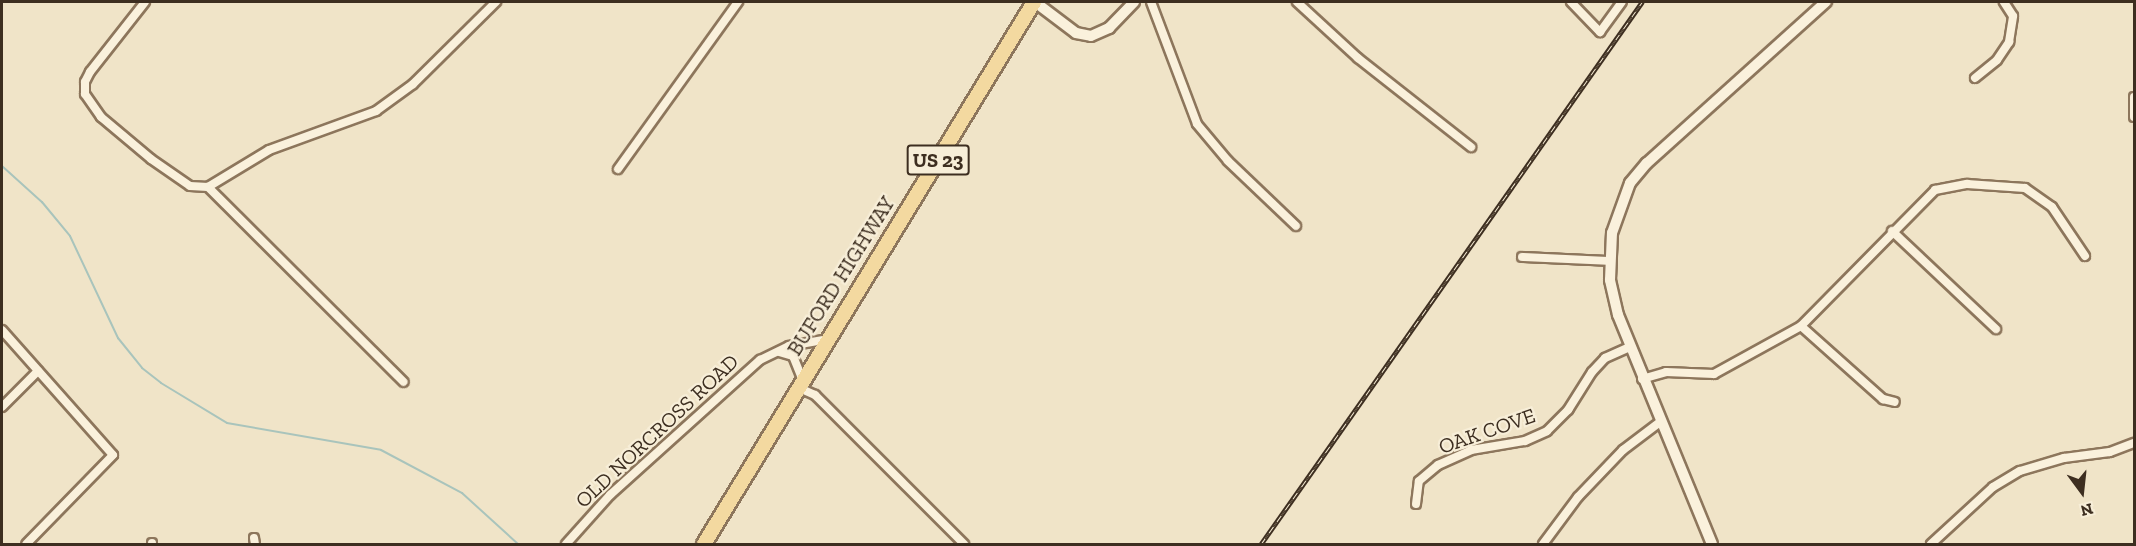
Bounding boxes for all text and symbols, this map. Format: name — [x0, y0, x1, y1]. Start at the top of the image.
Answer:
road number: US 23 — [906, 143, 970, 177]
street label: BUFORD HIGHWAY — [782, 192, 900, 360]
street label: OLD NORCROSS ROAD — [570, 349, 744, 513]
street label: OAK COVE — [1435, 403, 1539, 459]
north arrow — [2052, 462, 2112, 522]
text: N — [2078, 499, 2095, 521]

